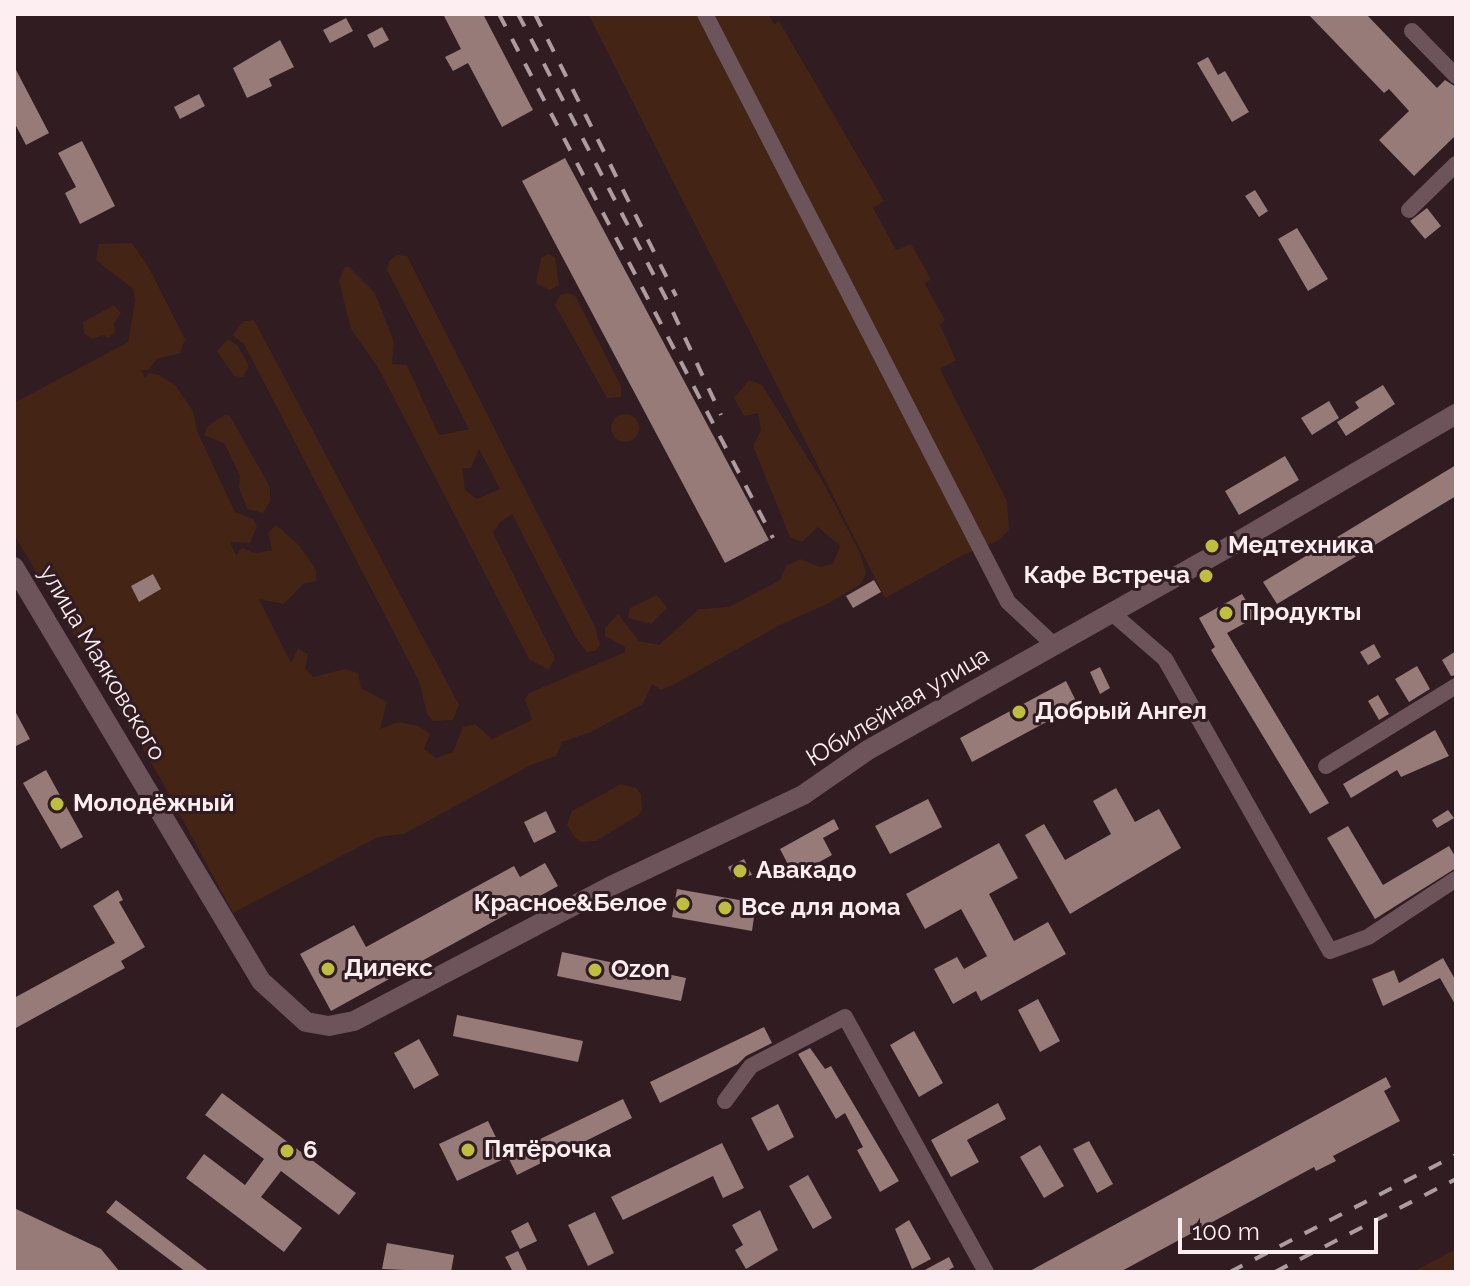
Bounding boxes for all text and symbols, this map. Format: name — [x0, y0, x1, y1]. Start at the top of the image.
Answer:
place label: Медтехника — [1228, 532, 1374, 560]
marker: Медтехника — [1203, 537, 1221, 555]
street label: улица Маяковского — [32, 560, 172, 766]
place label: Кафе Встреча — [1023, 562, 1190, 590]
marker: Кафе Встреча — [1197, 567, 1215, 585]
place label: Продукты — [1242, 599, 1361, 627]
marker: Продукты — [1217, 604, 1235, 622]
street label: Юбилейная улица — [801, 641, 995, 773]
place label: Добрый Ангел — [1035, 698, 1207, 726]
marker: Добрый Ангел — [1010, 703, 1028, 721]
place label: Молодёжный — [73, 790, 234, 818]
marker: Молодёжный — [48, 795, 66, 813]
place label: Авакадо — [756, 857, 857, 885]
marker: Авакадо — [731, 862, 749, 880]
place label: Красное&Белое — [474, 890, 667, 918]
place label: Все для дома — [741, 894, 901, 922]
marker: Красное&Белое — [674, 895, 692, 913]
marker: Все для дома — [716, 899, 734, 917]
place label: Дилекс — [344, 955, 433, 983]
place label: Ozon — [611, 956, 670, 984]
marker: Дилекс — [319, 960, 337, 978]
marker: Ozon — [586, 961, 604, 979]
place label: Пятёрочка — [484, 1136, 611, 1164]
place label: 6 — [303, 1137, 318, 1165]
marker: Пятёрочка — [459, 1141, 477, 1159]
marker: 6 — [278, 1142, 296, 1160]
scale bar — [1182, 1202, 1382, 1252]
text: 100 m — [1192, 1217, 1260, 1246]

